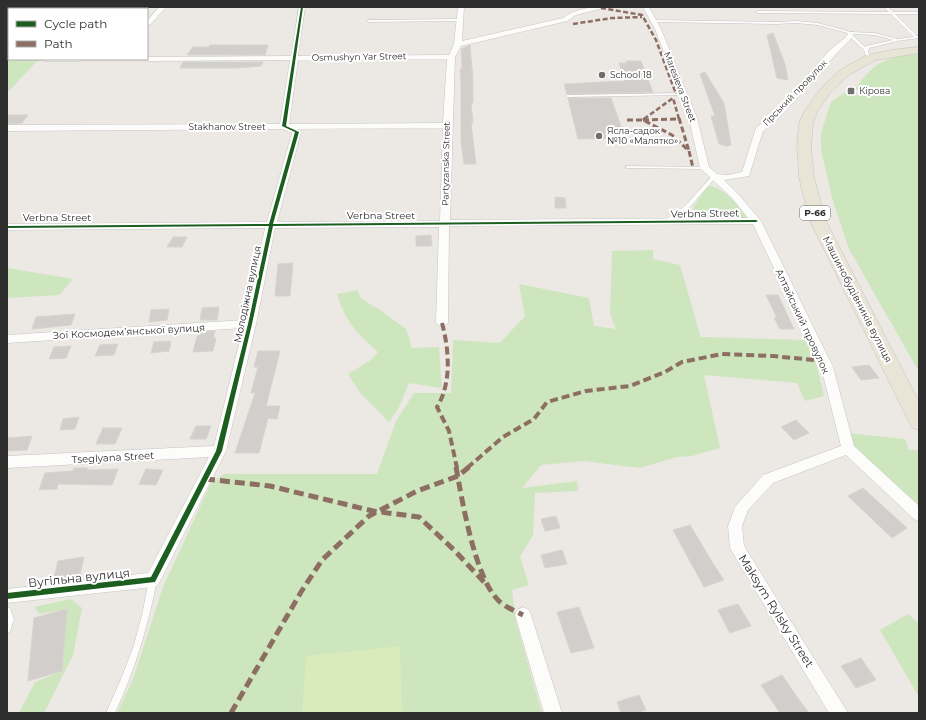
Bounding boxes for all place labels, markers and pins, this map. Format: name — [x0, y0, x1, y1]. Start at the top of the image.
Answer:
place label: School 18 — [610, 69, 652, 80]
marker: School 18 — [597, 70, 607, 80]
place label: Кірова — [859, 85, 890, 96]
marker: Кірова — [846, 86, 856, 96]
place label: Ясла-садок №10 «Малятко» — [607, 125, 678, 146]
marker: Ясла-садок №10 «Малятко» — [594, 131, 604, 141]

